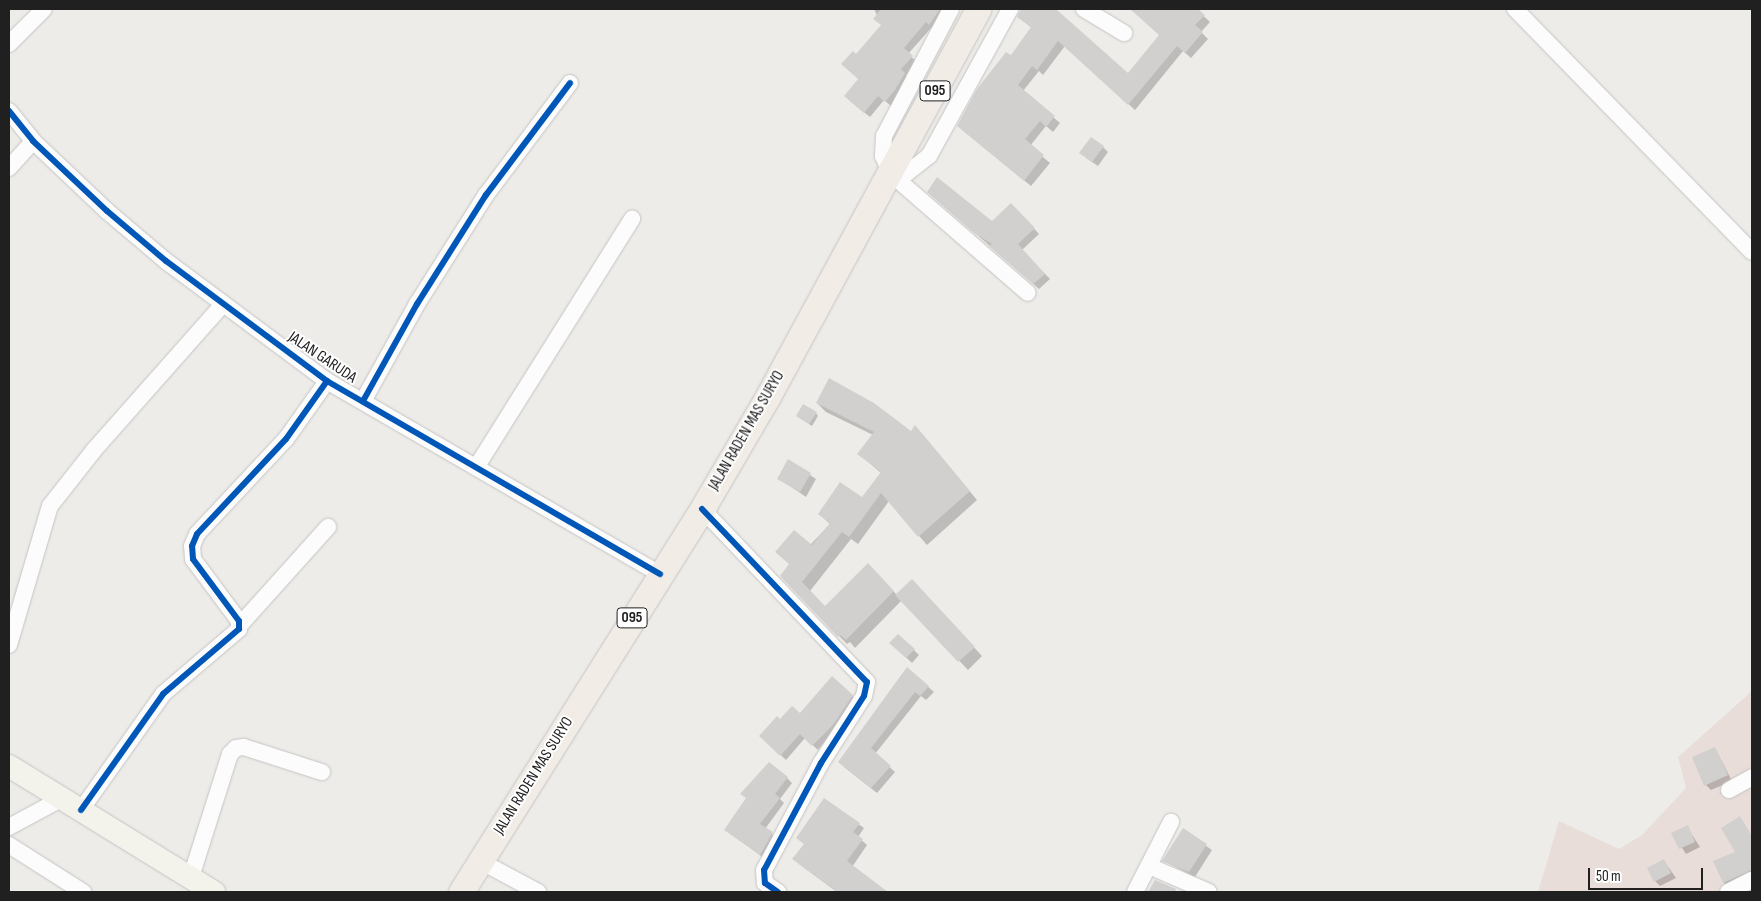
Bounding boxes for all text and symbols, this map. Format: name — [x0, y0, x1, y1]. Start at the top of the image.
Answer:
road number: 095 — [919, 78, 951, 104]
street label: JALAN GARUDA — [284, 328, 360, 388]
street label: JALAN RADEN MAS SURYO — [705, 368, 789, 494]
road number: 095 — [616, 606, 648, 630]
street label: JALAN RADEN MAS SURYO — [490, 714, 578, 838]
scale bar — [1591, 858, 1706, 890]
text: 50 m — [1596, 867, 1621, 886]

